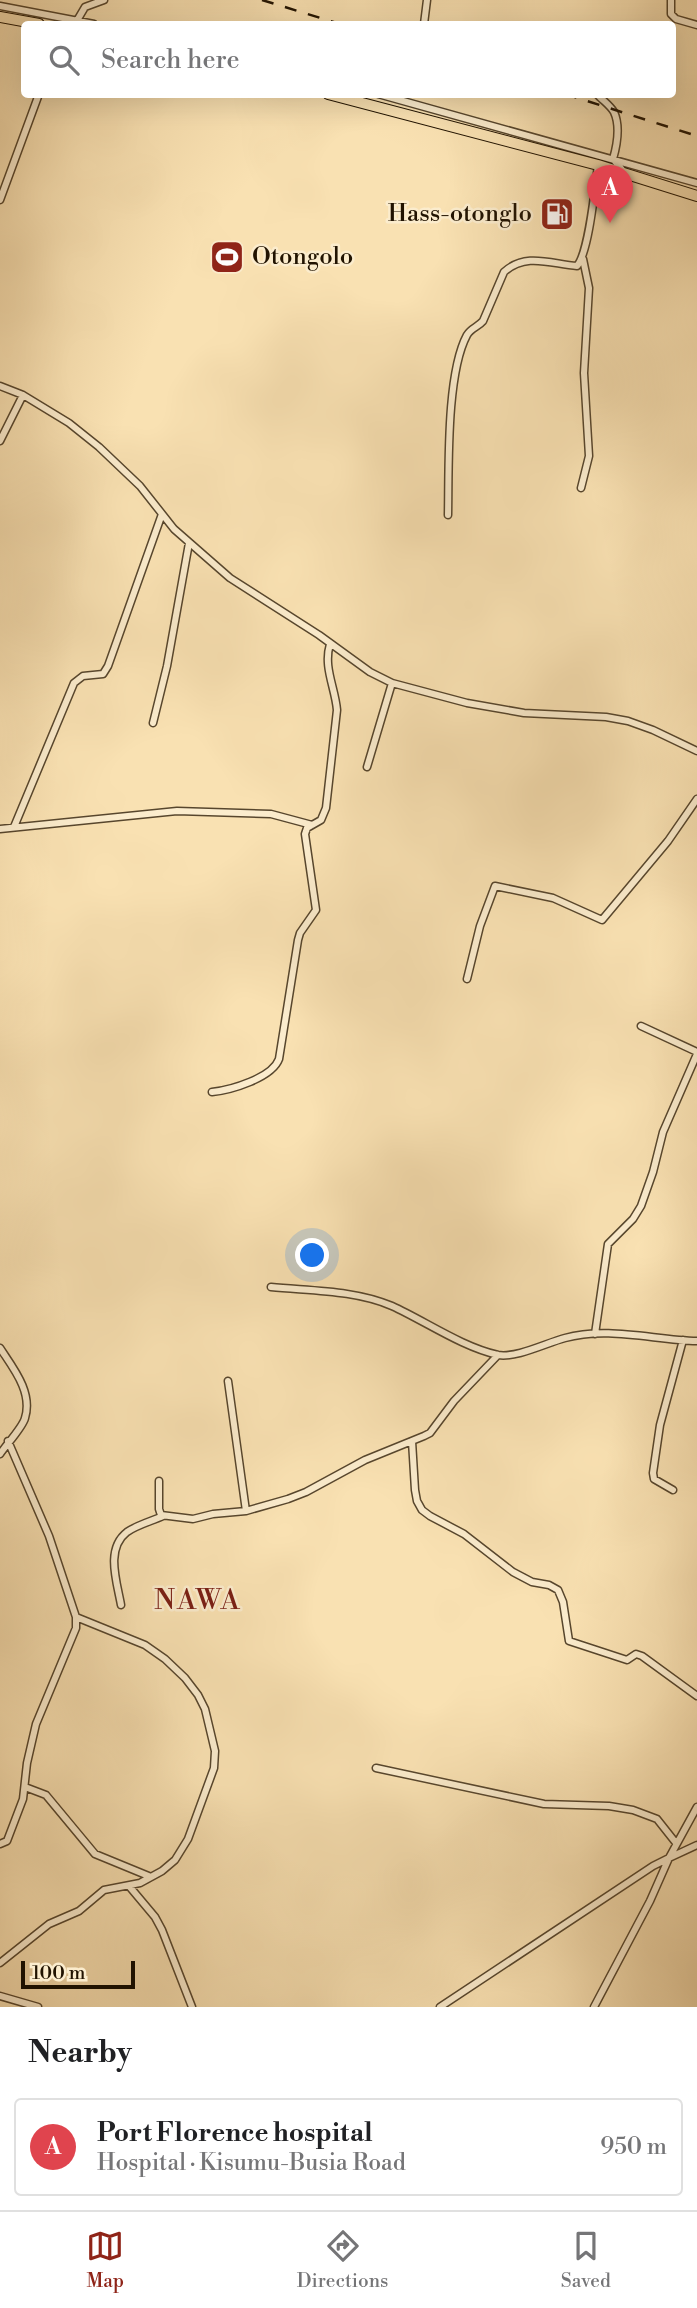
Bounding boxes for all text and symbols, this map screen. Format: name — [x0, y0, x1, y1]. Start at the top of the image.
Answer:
search box — [21, 21, 676, 98]
icon: search — [45, 41, 83, 79]
text: Search here — [101, 44, 240, 76]
pin: A — [587, 165, 633, 223]
fuel station icon: Hass-otonglo — [538, 195, 576, 233]
place label: Hass-otonglo — [388, 199, 532, 229]
sports icon: Otongolo — [208, 238, 246, 276]
place label: Otongolo — [252, 242, 353, 272]
your location — [295, 1238, 329, 1272]
district label: NAWA — [154, 1583, 242, 1618]
scale bar — [21, 1958, 135, 1990]
text: 100 m — [32, 1961, 85, 1985]
text: Nearby — [28, 2034, 132, 2072]
text: Port Florence hospital — [97, 2117, 373, 2149]
text: A — [45, 2133, 61, 2161]
text: 950 m — [600, 2133, 667, 2161]
text: Hospital · Kisumu-Busia Road — [97, 2149, 406, 2177]
tab: Map — [86, 2227, 124, 2293]
tab: Directions — [297, 2227, 388, 2293]
tab: Saved — [561, 2227, 611, 2293]

